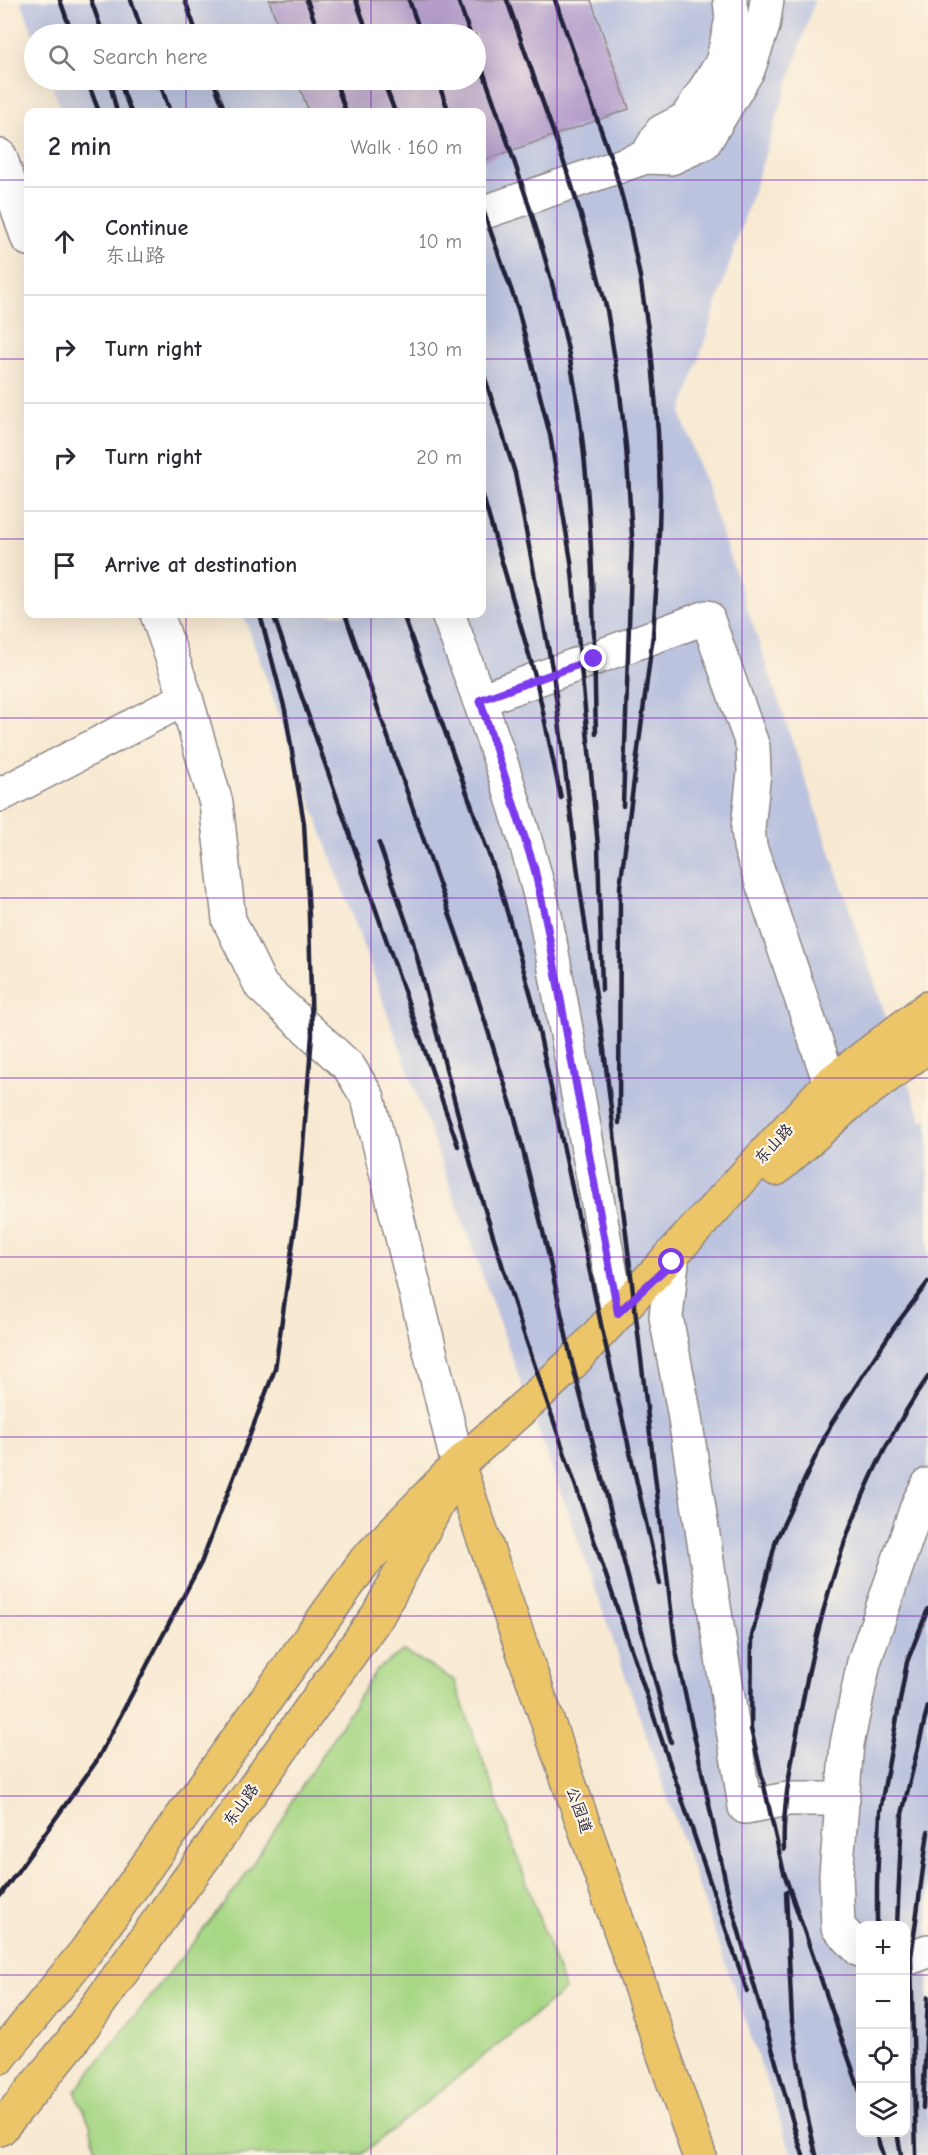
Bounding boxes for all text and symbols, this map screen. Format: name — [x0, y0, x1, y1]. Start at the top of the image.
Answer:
search box — [24, 24, 486, 90]
icon: search — [45, 41, 78, 74]
text: Search here — [93, 44, 208, 70]
text: 2 min — [48, 132, 111, 162]
text: Walk · 160 m — [351, 136, 462, 159]
text: Continue — [105, 215, 188, 241]
icon: ahead — [48, 225, 81, 258]
text: 10 m — [419, 230, 462, 253]
text: 东山路 — [105, 244, 165, 267]
icon: right — [48, 333, 81, 366]
text: Turn right — [105, 336, 202, 362]
text: 130 m — [409, 338, 462, 361]
icon: right — [48, 441, 81, 474]
text: Turn right — [105, 444, 202, 470]
text: 20 m — [416, 446, 462, 469]
icon: arrive — [48, 549, 81, 582]
text: Arrive at destination — [105, 552, 297, 578]
route end — [580, 645, 606, 671]
street label: 东山路 — [751, 1120, 797, 1168]
route start — [658, 1248, 684, 1274]
street label: 东山路 — [220, 1780, 262, 1830]
street label: 公园道 — [563, 1784, 595, 1836]
map controls — [856, 1921, 910, 2137]
button: + — [856, 1921, 910, 1975]
button: − — [856, 1975, 910, 2029]
button: locate — [856, 2029, 910, 2083]
button: layers — [856, 2083, 910, 2137]

